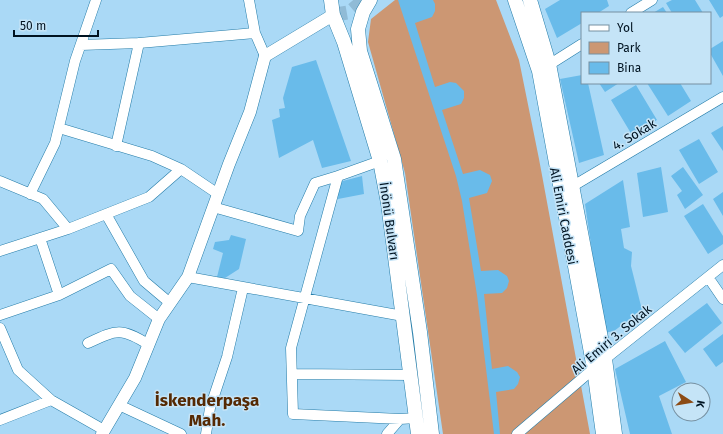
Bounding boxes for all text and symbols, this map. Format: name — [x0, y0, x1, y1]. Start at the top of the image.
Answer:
scale bar — [14, 12, 98, 38]
legend — [581, 12, 711, 84]
text: 50 m — [20, 19, 46, 33]
text: Yol — [617, 21, 634, 35]
text: Park — [617, 41, 641, 55]
text: Bina — [617, 61, 641, 75]
street label: 4. Sokak — [610, 115, 659, 153]
street label: Ali Emiri Caddesi — [547, 166, 580, 266]
street label: İnönü Bulvarı — [377, 181, 402, 261]
street label: Ali Emiri 3. Sokak — [568, 301, 655, 377]
north arrow — [671, 382, 711, 422]
district label: İskenderpaşa Mah. — [155, 390, 259, 431]
text: K — [693, 399, 707, 410]

